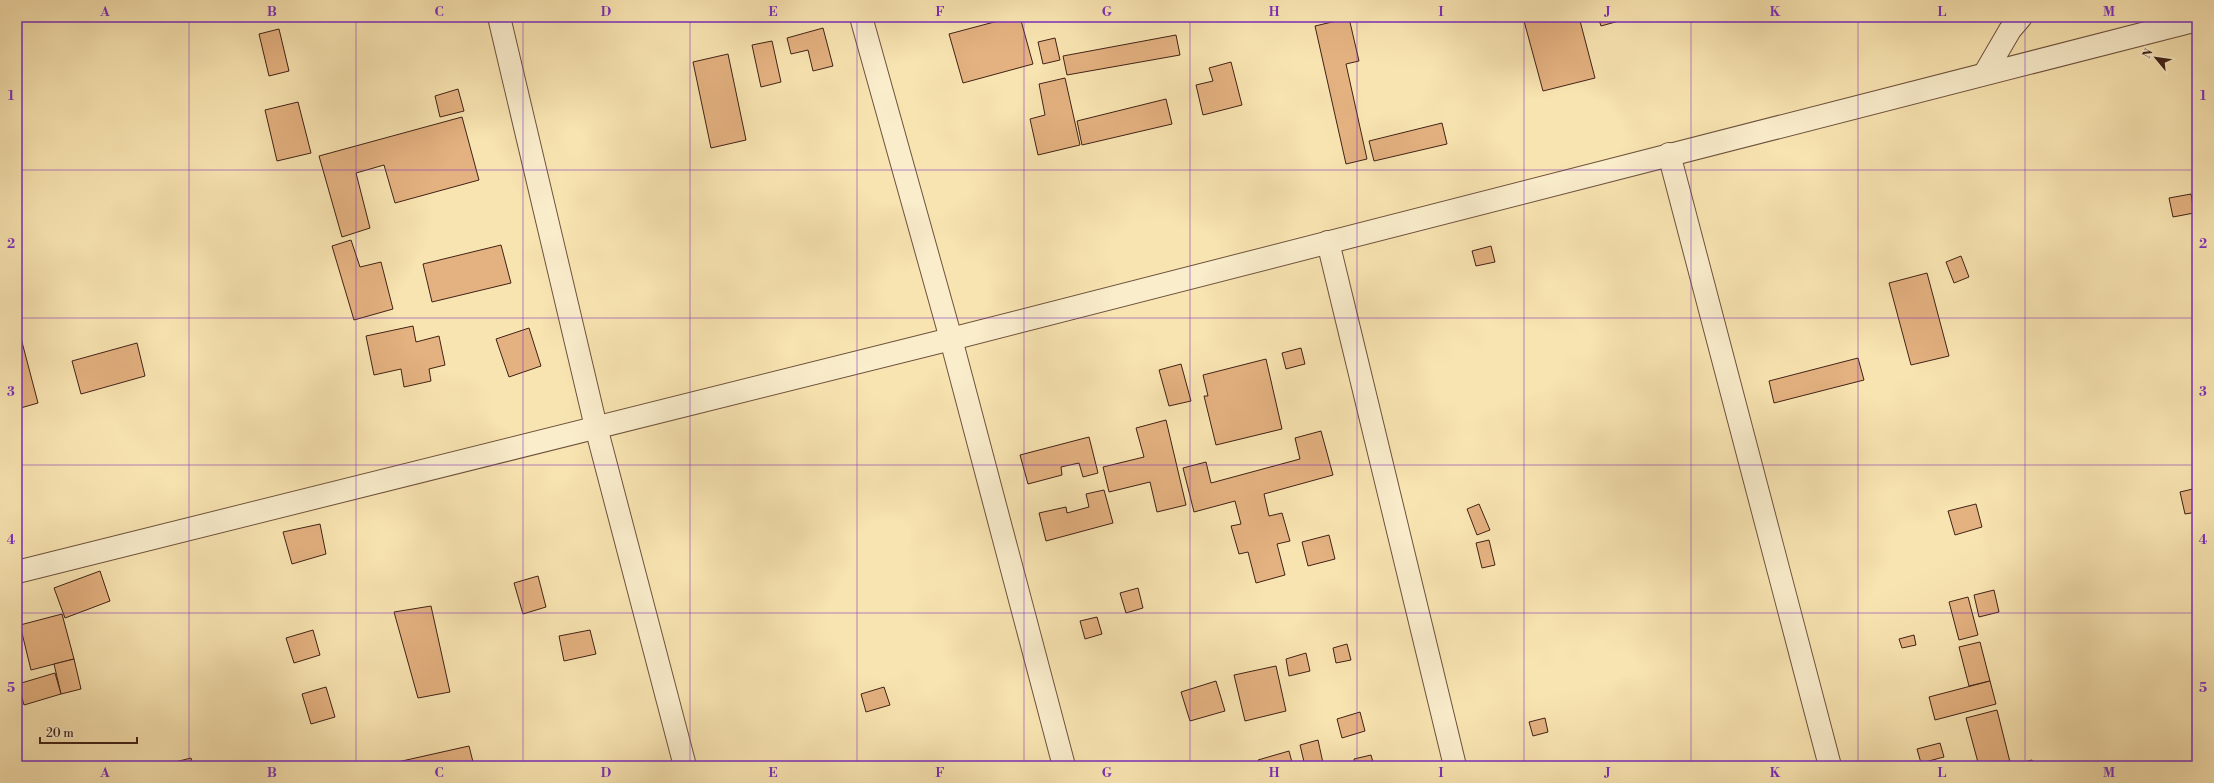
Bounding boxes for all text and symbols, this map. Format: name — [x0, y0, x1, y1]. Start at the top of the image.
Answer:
text: A — [99, 4, 110, 20]
text: B — [267, 4, 277, 20]
text: C — [434, 4, 444, 20]
text: D — [601, 4, 611, 20]
text: E — [768, 4, 778, 20]
text: F — [935, 4, 945, 20]
text: G — [1102, 4, 1113, 20]
text: H — [1269, 4, 1280, 20]
text: I — [1438, 4, 1444, 20]
text: J — [1603, 4, 1611, 20]
text: K — [1770, 4, 1781, 20]
text: L — [1938, 4, 1947, 20]
text: M — [2103, 4, 2115, 20]
north arrow — [2136, 38, 2176, 78]
text: N — [2140, 46, 2157, 61]
text: 1 — [8, 88, 15, 104]
text: 1 — [2200, 88, 2207, 104]
text: 2 — [7, 236, 15, 252]
text: 2 — [2199, 236, 2207, 252]
text: 3 — [7, 384, 15, 400]
text: 3 — [2199, 384, 2207, 400]
text: 4 — [7, 532, 16, 548]
text: 4 — [2199, 532, 2208, 548]
text: 5 — [7, 680, 15, 696]
text: 5 — [2199, 680, 2207, 696]
scale bar — [40, 719, 137, 745]
text: 20 m — [46, 726, 74, 741]
text: A — [99, 765, 110, 781]
text: B — [267, 765, 277, 781]
text: C — [434, 765, 444, 781]
text: D — [601, 765, 611, 781]
text: E — [768, 765, 778, 781]
text: F — [935, 765, 945, 781]
text: G — [1102, 765, 1113, 781]
text: H — [1269, 765, 1280, 781]
text: I — [1438, 765, 1444, 781]
text: J — [1603, 765, 1611, 781]
text: K — [1770, 765, 1781, 781]
text: L — [1938, 765, 1947, 781]
text: M — [2103, 765, 2115, 781]

